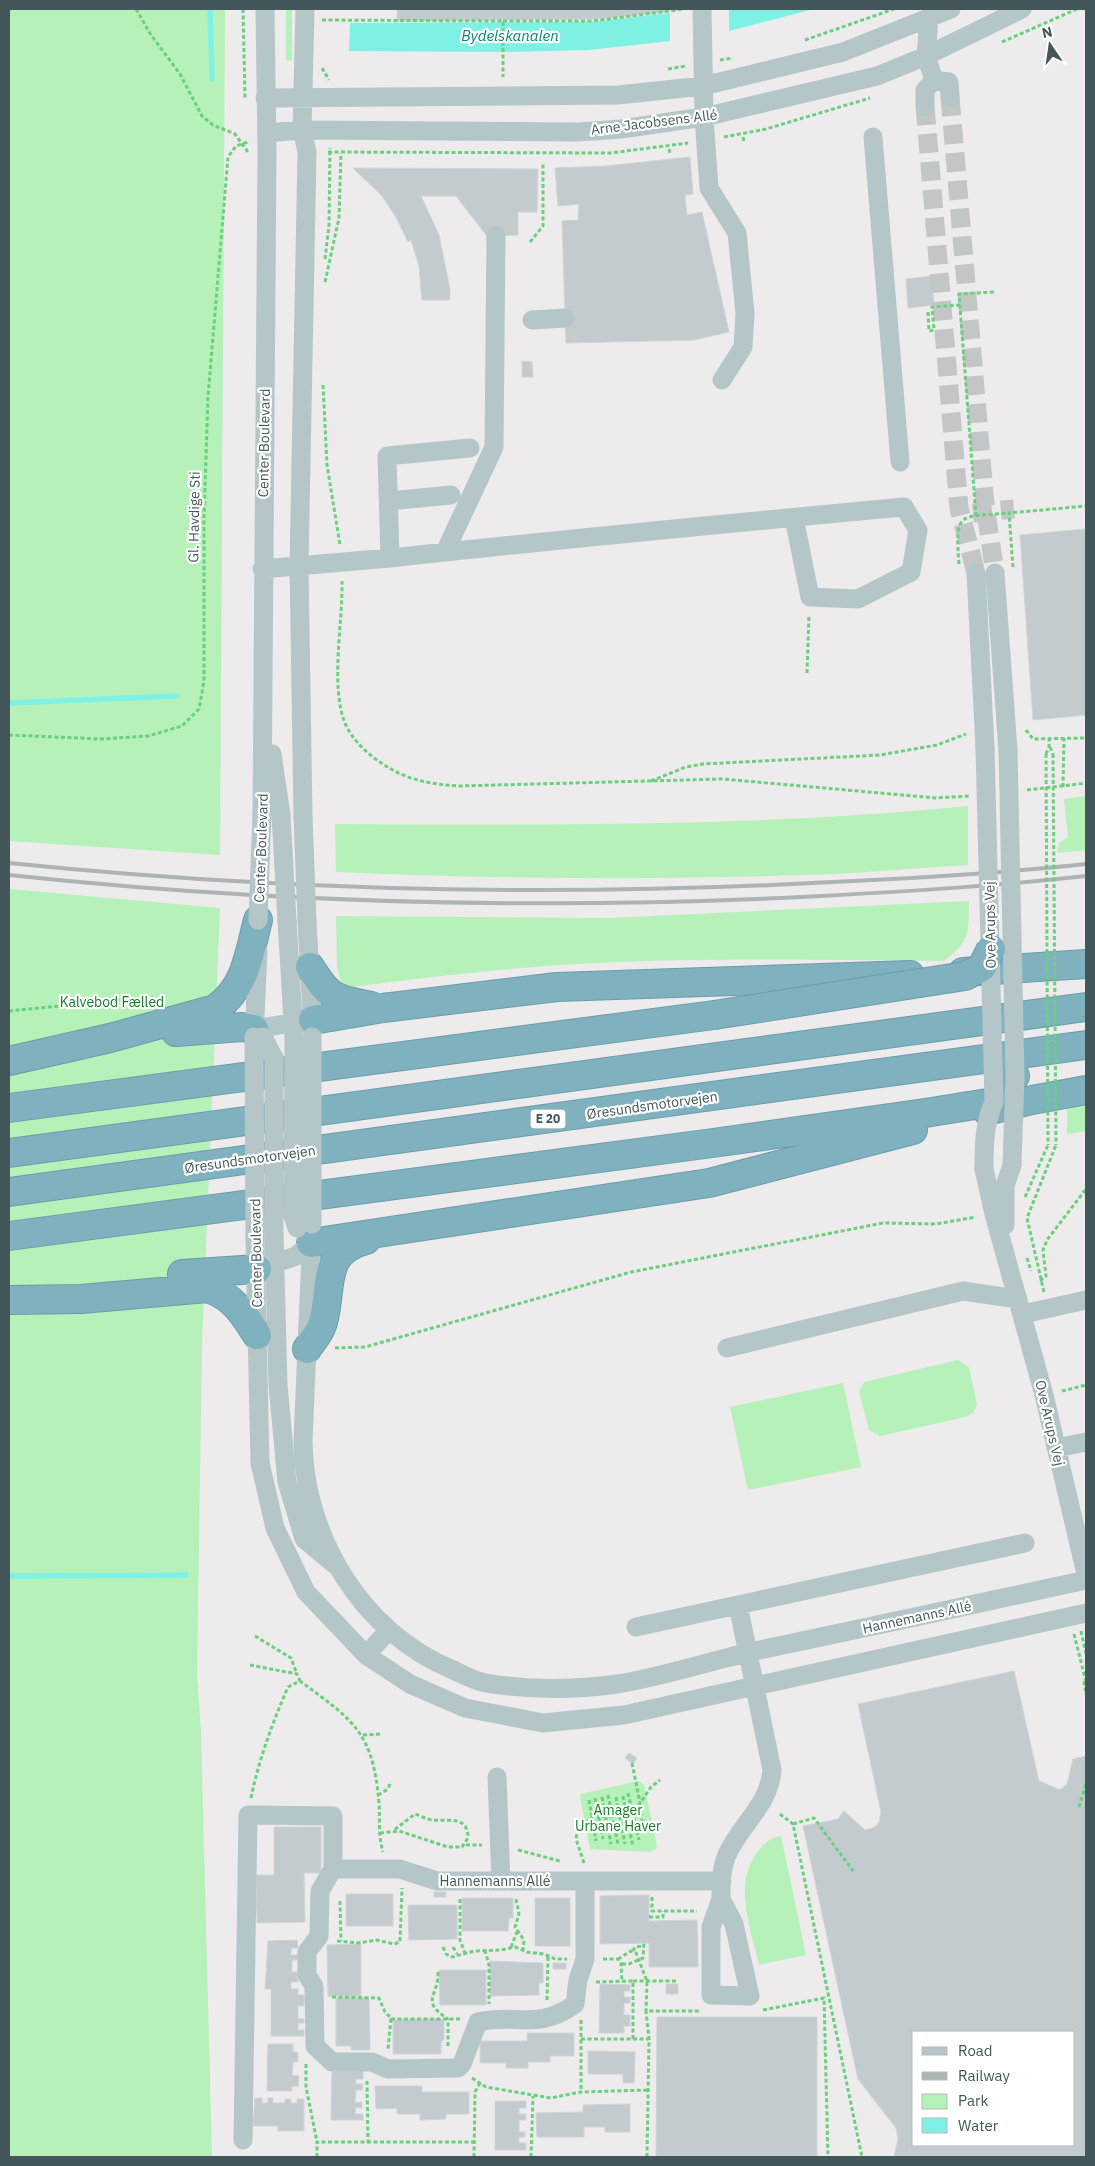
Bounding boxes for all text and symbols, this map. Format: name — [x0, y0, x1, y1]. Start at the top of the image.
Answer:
north arrow — [1025, 20, 1075, 70]
text: N — [1040, 22, 1054, 42]
water label: Bydelskanalen — [461, 26, 559, 45]
street label: Arne Jacobsens Allé — [590, 105, 719, 139]
street label: Center Boulevard — [254, 388, 274, 498]
street label: Gl. Havdige Sti — [184, 471, 204, 563]
street label: Center Boulevard — [250, 793, 272, 903]
street label: Ove Arups Vej — [980, 881, 1000, 969]
park label: Kalvebod Fælled — [60, 993, 164, 1011]
street label: Øresundsmotorvejen — [585, 1087, 719, 1123]
road number: E 20 — [530, 1110, 566, 1128]
street label: Øresundsmotorvejen — [183, 1141, 317, 1177]
street label: Center Boulevard — [246, 1198, 266, 1308]
street label: Ove Arups Vej — [1031, 1378, 1069, 1468]
street label: Hannemanns Allé — [861, 1597, 973, 1637]
park label: Amager Urbane Haver — [575, 1801, 661, 1835]
street label: Hannemanns Allé — [440, 1872, 551, 1890]
legend — [912, 2031, 1075, 2146]
text: Road — [958, 2041, 993, 2060]
text: Railway — [958, 2066, 1011, 2085]
text: Park — [958, 2091, 988, 2110]
text: Water — [958, 2116, 999, 2135]

